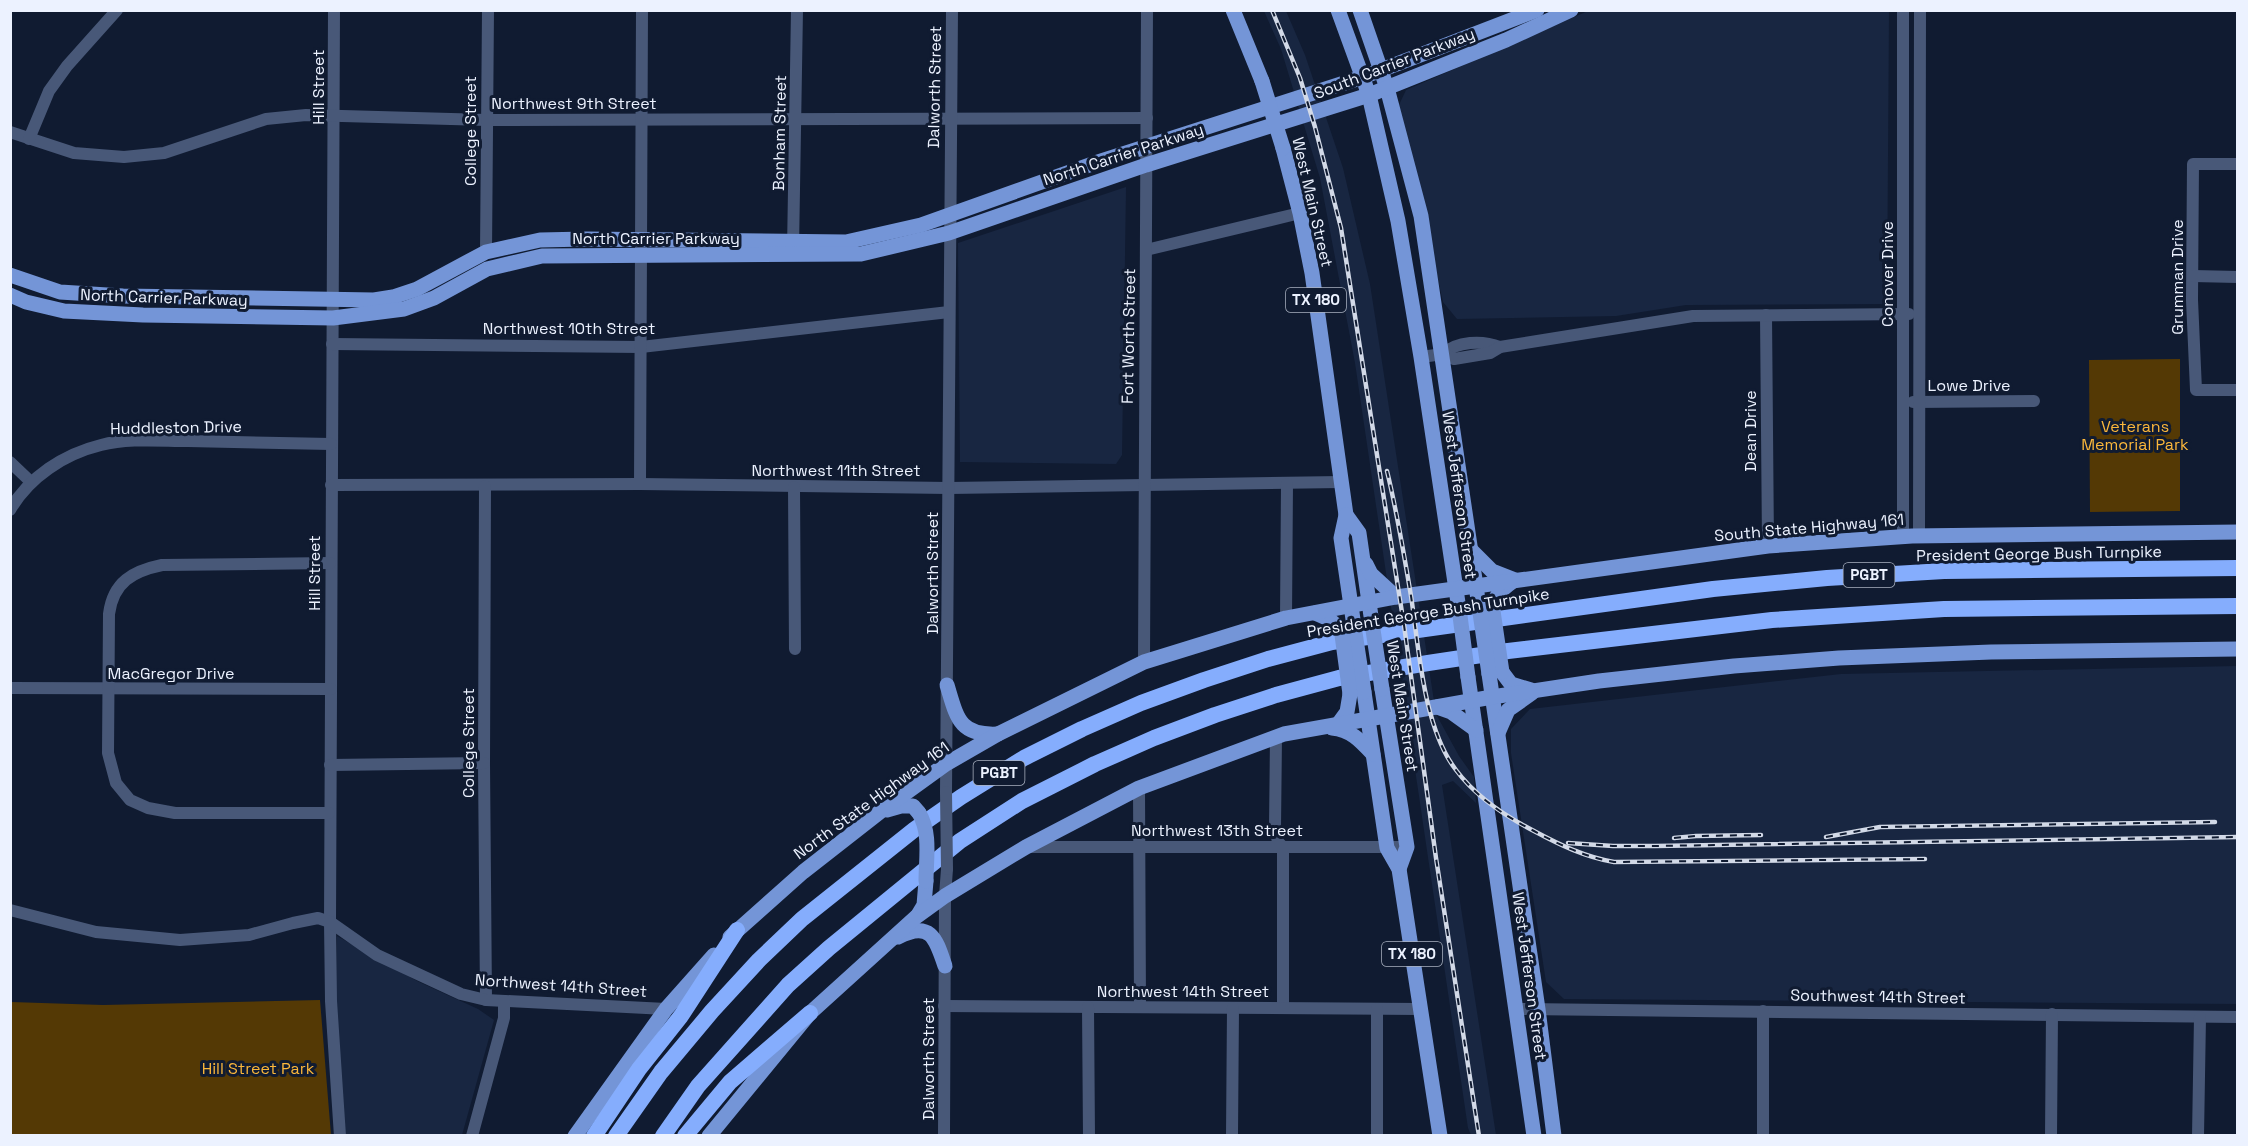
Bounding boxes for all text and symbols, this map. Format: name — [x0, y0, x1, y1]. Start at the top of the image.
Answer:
street label: South Carrier Parkway — [1311, 23, 1478, 104]
street label: Dalworth Street — [923, 26, 946, 148]
street label: Hill Street — [308, 49, 329, 125]
street label: Bonham Street — [768, 75, 791, 191]
street label: College Street — [460, 76, 481, 186]
street label: Northwest 9th Street — [491, 93, 657, 114]
street label: North Carrier Parkway — [1040, 119, 1206, 190]
street label: West Main Street — [1287, 135, 1338, 269]
street label: Grumman Drive — [2167, 219, 2188, 335]
street label: Conover Drive — [1877, 221, 1898, 327]
street label: North Carrier Parkway — [572, 228, 740, 249]
street label: Fort Worth Street — [1117, 268, 1140, 404]
street label: North Carrier Parkway — [80, 284, 248, 311]
road number: TX 180 — [1286, 288, 1346, 312]
street label: Northwest 10th Street — [483, 318, 655, 339]
street label: Lowe Drive — [1928, 375, 2010, 396]
street label: Dean Drive — [1740, 390, 1761, 472]
street label: West Jefferson Street — [1437, 410, 1482, 580]
street label: Huddleston Drive — [110, 416, 242, 439]
park label: Veterans Memorial Park — [2081, 416, 2189, 455]
street label: Northwest 11th Street — [751, 460, 921, 481]
street label: South State Highway 161 — [1713, 509, 1905, 546]
street label: Dalworth Street — [922, 512, 943, 634]
street label: Hill Street — [304, 535, 325, 611]
street label: President George Bush Turnpike — [1916, 541, 2162, 566]
road number: PGBT — [1844, 563, 1894, 587]
street label: President George Bush Turnpike — [1305, 583, 1551, 642]
street label: West Main Street — [1382, 639, 1423, 773]
street label: MacGregor Drive — [108, 663, 234, 684]
street label: College Street — [458, 688, 479, 798]
street label: North State Highway 161 — [789, 737, 953, 864]
road number: PGBT — [974, 761, 1024, 785]
street label: Northwest 13th Street — [1131, 820, 1303, 841]
street label: West Jefferson Street — [1507, 891, 1552, 1061]
road number: TX 180 — [1382, 942, 1442, 966]
street label: Northwest 14th Street — [474, 969, 648, 1002]
street label: Northwest 14th Street — [1097, 981, 1269, 1002]
street label: Southwest 14th Street — [1790, 984, 1966, 1009]
street label: Dalworth Street — [918, 998, 939, 1120]
park label: Hill Street Park — [202, 1058, 315, 1079]

